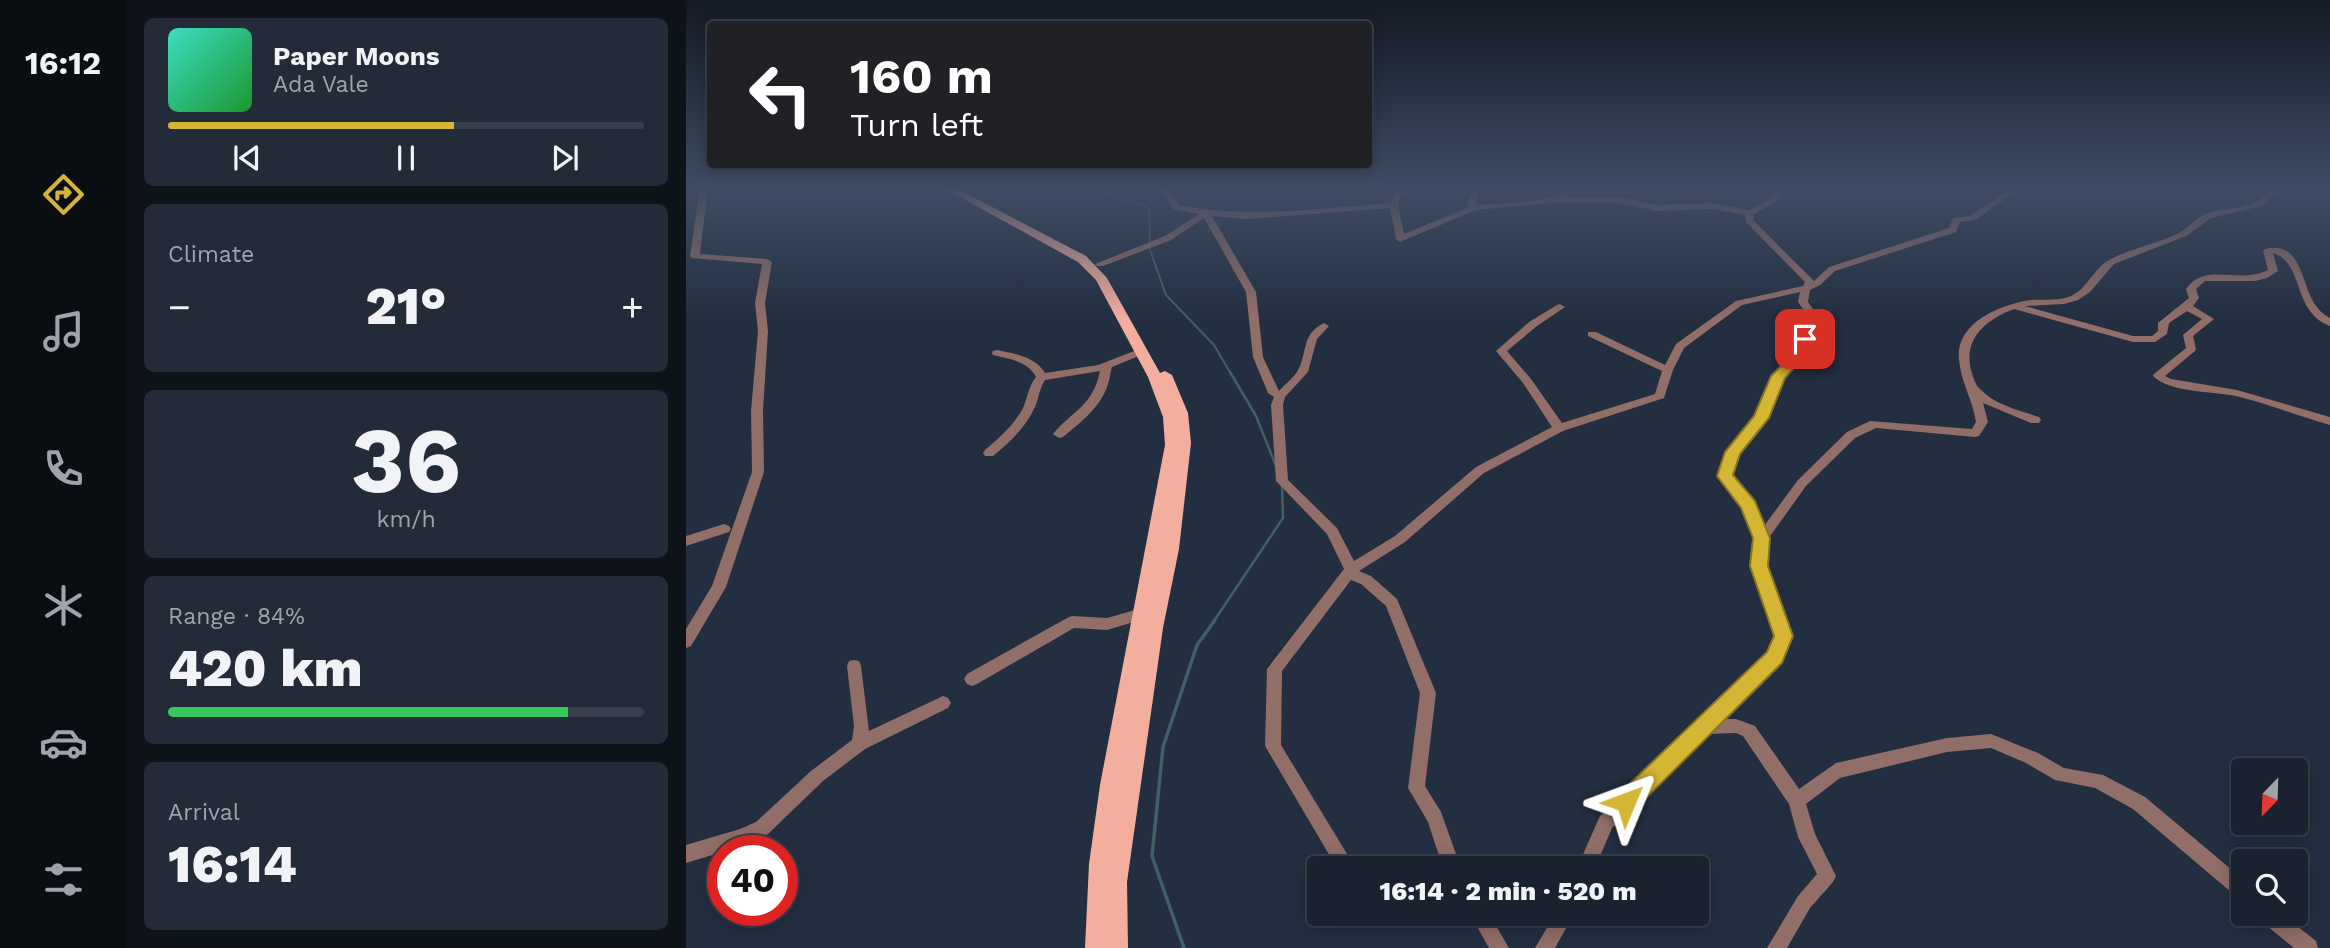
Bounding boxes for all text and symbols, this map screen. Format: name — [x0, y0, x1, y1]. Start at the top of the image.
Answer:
text: Paper Moons — [273, 41, 440, 71]
text: 16:12 — [25, 44, 101, 82]
text: 160 m — [850, 47, 993, 105]
icon: left — [735, 49, 826, 140]
text: Ada Vale — [273, 71, 369, 98]
text: Turn left — [850, 106, 983, 144]
icon: previous — [228, 139, 266, 177]
icon: pause — [387, 139, 425, 177]
icon: next — [546, 139, 584, 177]
icon: directions — [39, 170, 88, 219]
text: Climate — [168, 241, 254, 268]
text: 21° — [366, 276, 446, 337]
text: − — [168, 285, 191, 329]
text: + — [621, 285, 644, 329]
icon: music — [39, 307, 88, 356]
pin — [1775, 309, 1835, 369]
icon: arrive — [1786, 320, 1824, 358]
text: 36 — [351, 407, 461, 514]
icon: phone — [39, 444, 88, 493]
text: km/h — [376, 506, 436, 533]
icon: climate — [39, 581, 88, 630]
text: Range · 84% — [168, 603, 305, 630]
text: 420 km — [168, 638, 362, 699]
icon: car — [39, 718, 88, 767]
north arrow — [2231, 758, 2308, 835]
map controls — [2231, 758, 2308, 926]
position arrow — [1589, 765, 1663, 839]
text: Arrival — [168, 799, 240, 826]
text: 16:14 — [168, 834, 297, 895]
speed limit sign: 40 — [707, 835, 798, 926]
button: search — [2231, 849, 2308, 926]
icon: filters — [39, 855, 88, 904]
text: 16:14 · 2 min · 520 m — [1379, 876, 1637, 906]

